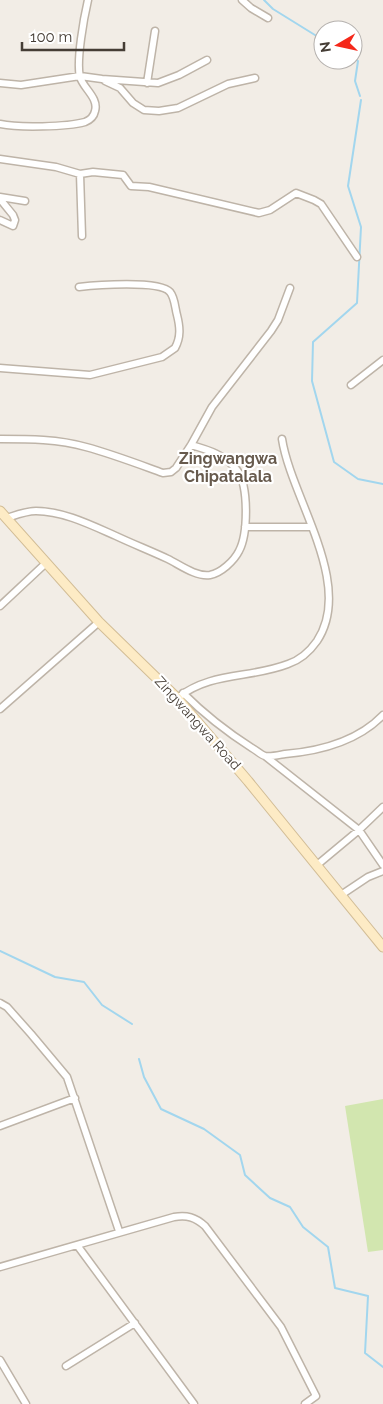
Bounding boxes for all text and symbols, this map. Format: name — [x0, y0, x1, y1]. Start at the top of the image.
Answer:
scale bar — [22, 20, 125, 52]
north arrow — [313, 20, 363, 70]
text: 100 m — [30, 28, 72, 46]
text: N — [316, 41, 334, 54]
district label: Zingwangwa Chipatalala — [179, 449, 277, 486]
street label: Zingwangwa Road — [152, 673, 244, 773]

